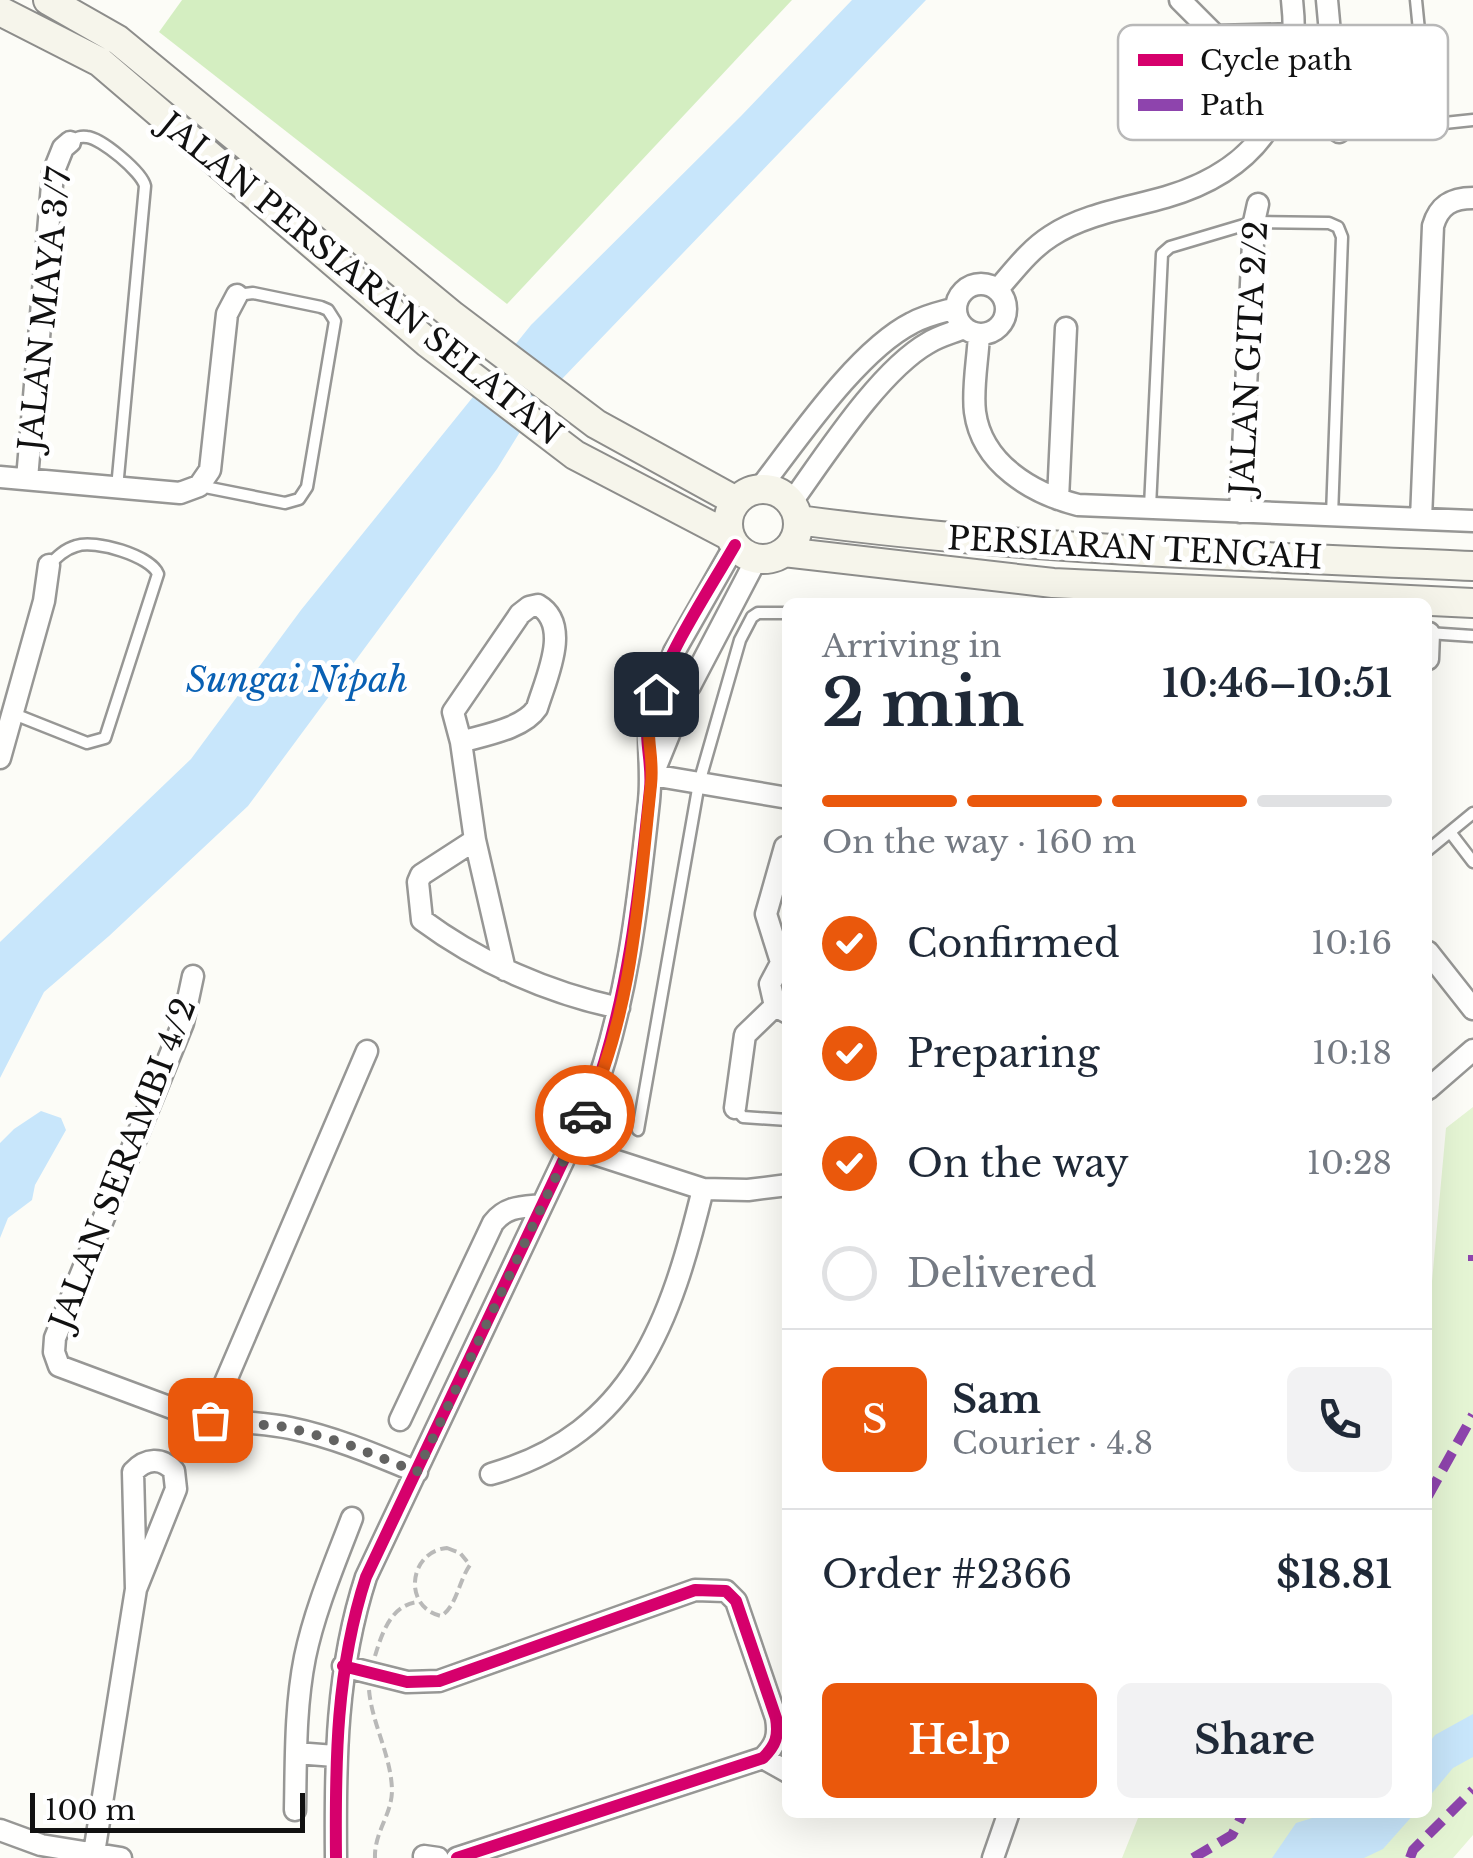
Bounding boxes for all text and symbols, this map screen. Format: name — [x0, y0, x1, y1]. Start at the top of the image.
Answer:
legend — [1118, 25, 1448, 140]
text: Cycle path — [1200, 43, 1352, 78]
text: Path — [1200, 88, 1264, 123]
street label: JALAN PERSIARAN SELATAN — [149, 102, 570, 454]
street label: JALAN MAYA 3/7 — [10, 164, 80, 457]
street label: JALAN GITA 2/2 — [1222, 220, 1276, 500]
street label: PERSIARAN TENGAH — [947, 518, 1323, 578]
text: Arriving in — [822, 626, 1001, 666]
pin — [614, 652, 699, 737]
water label: Sungai Nipah — [186, 658, 408, 701]
text: 10:46–10:51 — [1162, 660, 1392, 707]
text: 2 min — [822, 663, 1024, 744]
icon: home — [629, 667, 684, 722]
text: On the way · 160 m — [822, 822, 1136, 862]
icon: check — [822, 916, 877, 971]
text: Confirmed — [907, 920, 1120, 967]
text: 10:16 — [1311, 923, 1392, 963]
street label: JALAN SERAMBI 4/2 — [40, 993, 205, 1339]
icon: check — [822, 1026, 877, 1081]
text: Preparing — [907, 1030, 1099, 1077]
text: 10:18 — [1312, 1033, 1392, 1073]
courier — [535, 1065, 635, 1165]
icon: car — [558, 1088, 613, 1143]
icon: check — [822, 1136, 877, 1191]
text: On the way — [907, 1140, 1129, 1187]
text: 10:28 — [1307, 1143, 1392, 1183]
text: Delivered — [907, 1250, 1097, 1297]
button: phone — [1287, 1367, 1392, 1472]
text: Sam — [952, 1376, 1041, 1423]
pin — [168, 1378, 253, 1463]
icon: bag — [183, 1393, 238, 1448]
text: S — [862, 1396, 887, 1443]
text: Courier · 4.8 — [952, 1423, 1153, 1463]
text: Order #2366 — [822, 1551, 1072, 1598]
text: $18.81 — [1276, 1551, 1392, 1598]
button: Help — [822, 1683, 1097, 1798]
button: Share — [1117, 1683, 1392, 1798]
scale bar — [30, 1788, 305, 1832]
text: 100 m — [45, 1793, 136, 1828]

